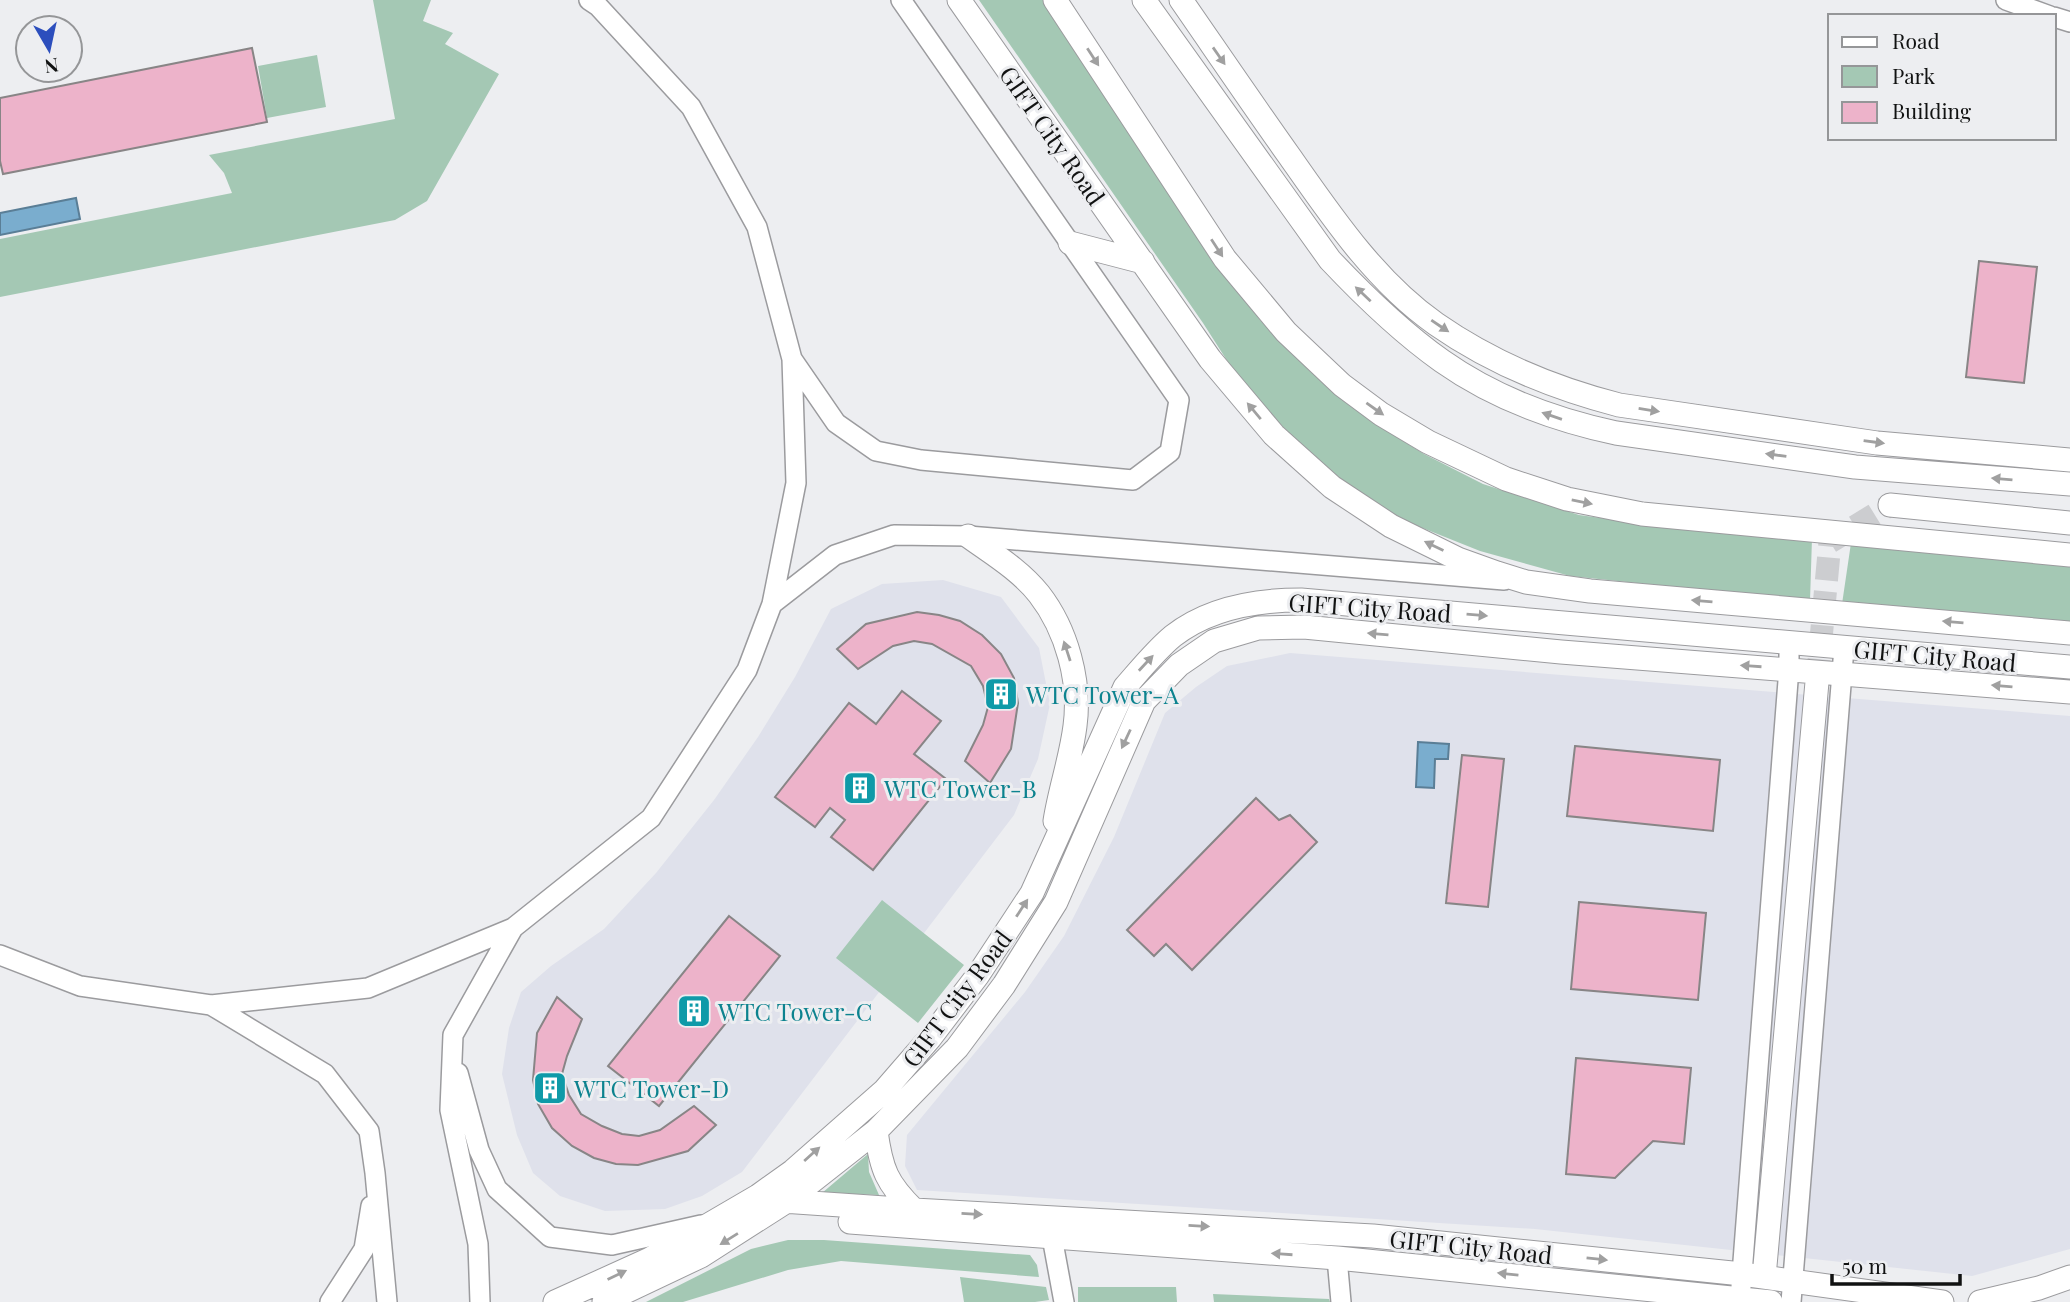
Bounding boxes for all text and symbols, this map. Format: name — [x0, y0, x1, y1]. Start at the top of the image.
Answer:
north arrow — [14, 14, 84, 84]
legend — [1828, 14, 2056, 140]
text: Road — [1892, 26, 1940, 54]
one-way arrow — [1086, 47, 1099, 67]
one-way arrow — [1212, 47, 1226, 65]
text: N — [43, 53, 61, 81]
street label: GIFT City Road — [993, 59, 1113, 211]
text: Park — [1892, 61, 1936, 89]
text: Building — [1892, 96, 1971, 124]
one-way arrow — [1210, 238, 1223, 257]
one-way arrow — [1355, 286, 1372, 302]
one-way arrow — [1430, 319, 1449, 332]
one-way arrow — [1247, 402, 1262, 419]
one-way arrow — [1366, 402, 1384, 416]
one-way arrow — [1638, 405, 1660, 416]
one-way arrow — [1542, 410, 1563, 421]
one-way arrow — [1863, 436, 1885, 447]
one-way arrow — [1765, 449, 1787, 460]
one-way arrow — [1991, 473, 2013, 484]
one-way arrow — [1571, 497, 1593, 508]
one-way arrow — [1424, 541, 1444, 552]
street label: GIFT City Road — [1288, 585, 1452, 629]
one-way arrow — [1691, 595, 1713, 606]
one-way arrow — [1466, 610, 1488, 621]
one-way arrow — [1942, 616, 1964, 627]
one-way arrow — [1367, 629, 1389, 640]
street label: GIFT City Road — [1852, 632, 2018, 678]
one-way arrow — [1061, 640, 1072, 661]
one-way arrow — [1138, 654, 1154, 672]
one-way arrow — [1740, 660, 1762, 671]
building icon: WTC Tower-A — [982, 675, 1020, 713]
place label: WTC Tower-A — [1025, 678, 1180, 710]
one-way arrow — [1991, 680, 2013, 691]
one-way arrow — [1120, 729, 1132, 749]
building icon: WTC Tower-B — [841, 769, 879, 807]
place label: WTC Tower-B — [883, 772, 1037, 804]
one-way arrow — [1015, 899, 1028, 918]
street label: GIFT City Road — [894, 923, 1018, 1073]
building icon: WTC Tower-C — [675, 992, 713, 1030]
place label: WTC Tower-C — [717, 995, 872, 1027]
building icon: WTC Tower-D — [531, 1069, 569, 1107]
place label: WTC Tower-D — [573, 1072, 729, 1104]
one-way arrow — [803, 1147, 820, 1162]
one-way arrow — [962, 1208, 984, 1219]
one-way arrow — [1189, 1221, 1211, 1232]
street label: GIFT City Road — [1388, 1222, 1554, 1270]
one-way arrow — [720, 1232, 739, 1245]
scale bar — [1832, 1242, 1960, 1286]
one-way arrow — [1271, 1248, 1293, 1259]
text: 50 m — [1842, 1251, 1888, 1279]
one-way arrow — [1586, 1254, 1608, 1265]
one-way arrow — [1497, 1268, 1519, 1279]
one-way arrow — [607, 1269, 628, 1280]

